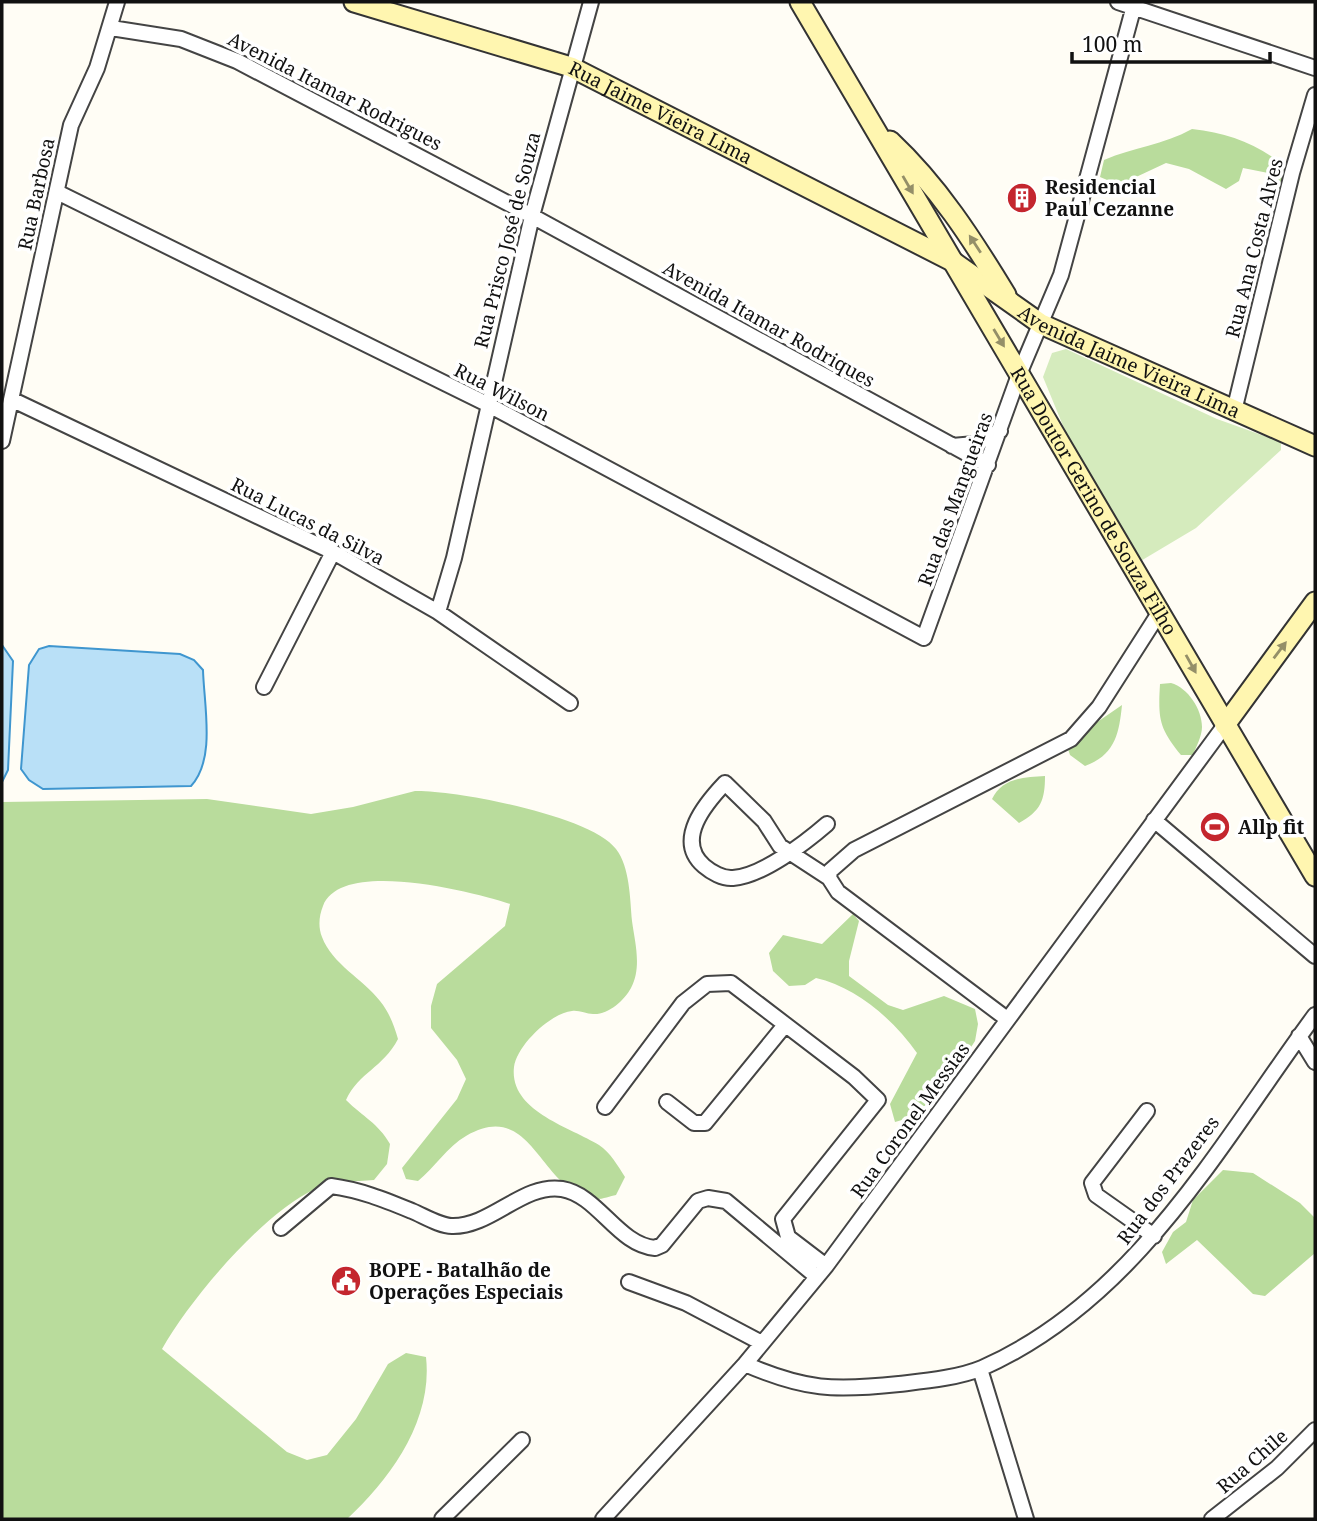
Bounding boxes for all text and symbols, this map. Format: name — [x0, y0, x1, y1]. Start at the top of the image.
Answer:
scale bar — [1072, 21, 1270, 65]
street label: Avenida Itamar Rodrigues — [223, 26, 447, 156]
text: 100 m — [1082, 30, 1143, 58]
street label: Rua Jaime Vieira Lima — [564, 55, 757, 170]
street label: Rua Prisco José de Souza — [467, 129, 547, 351]
street label: Rua Barbosa — [11, 135, 61, 253]
street label: Rua Ana Costa Alves — [1219, 156, 1289, 340]
place label: Residencial Paul Cezanne — [1045, 174, 1174, 222]
one-way arrow — [902, 175, 914, 194]
building icon: Residencial Paul Cezanne — [1005, 181, 1039, 215]
one-way arrow — [968, 235, 982, 253]
street label: Avenida Itamar Rodriques — [658, 255, 880, 393]
street label: Avenida Jaime Vieira Lima — [1013, 299, 1244, 424]
one-way arrow — [993, 328, 1006, 347]
street label: Rua Wilson — [450, 357, 554, 427]
street label: Rua Doutor Gerino de Souza Filho — [1005, 362, 1183, 640]
street label: Rua das Mangueiras — [911, 408, 999, 590]
street label: Rua Lucas da Silva — [227, 471, 389, 571]
one-way arrow — [1273, 641, 1287, 659]
one-way arrow — [1185, 654, 1197, 674]
sports icon: Allp fit — [1198, 810, 1232, 844]
place label: Allp fit — [1238, 814, 1305, 840]
street label: Rua Coronel Messias — [845, 1037, 975, 1203]
street label: Rua dos Prazeres — [1111, 1110, 1225, 1250]
place label: BOPE - Batalhão de Operações Especiais — [369, 1257, 563, 1305]
public building icon: BOPE - Batalhão de Operações Especiais — [329, 1264, 363, 1298]
street label: Rua Chile — [1211, 1423, 1293, 1499]

